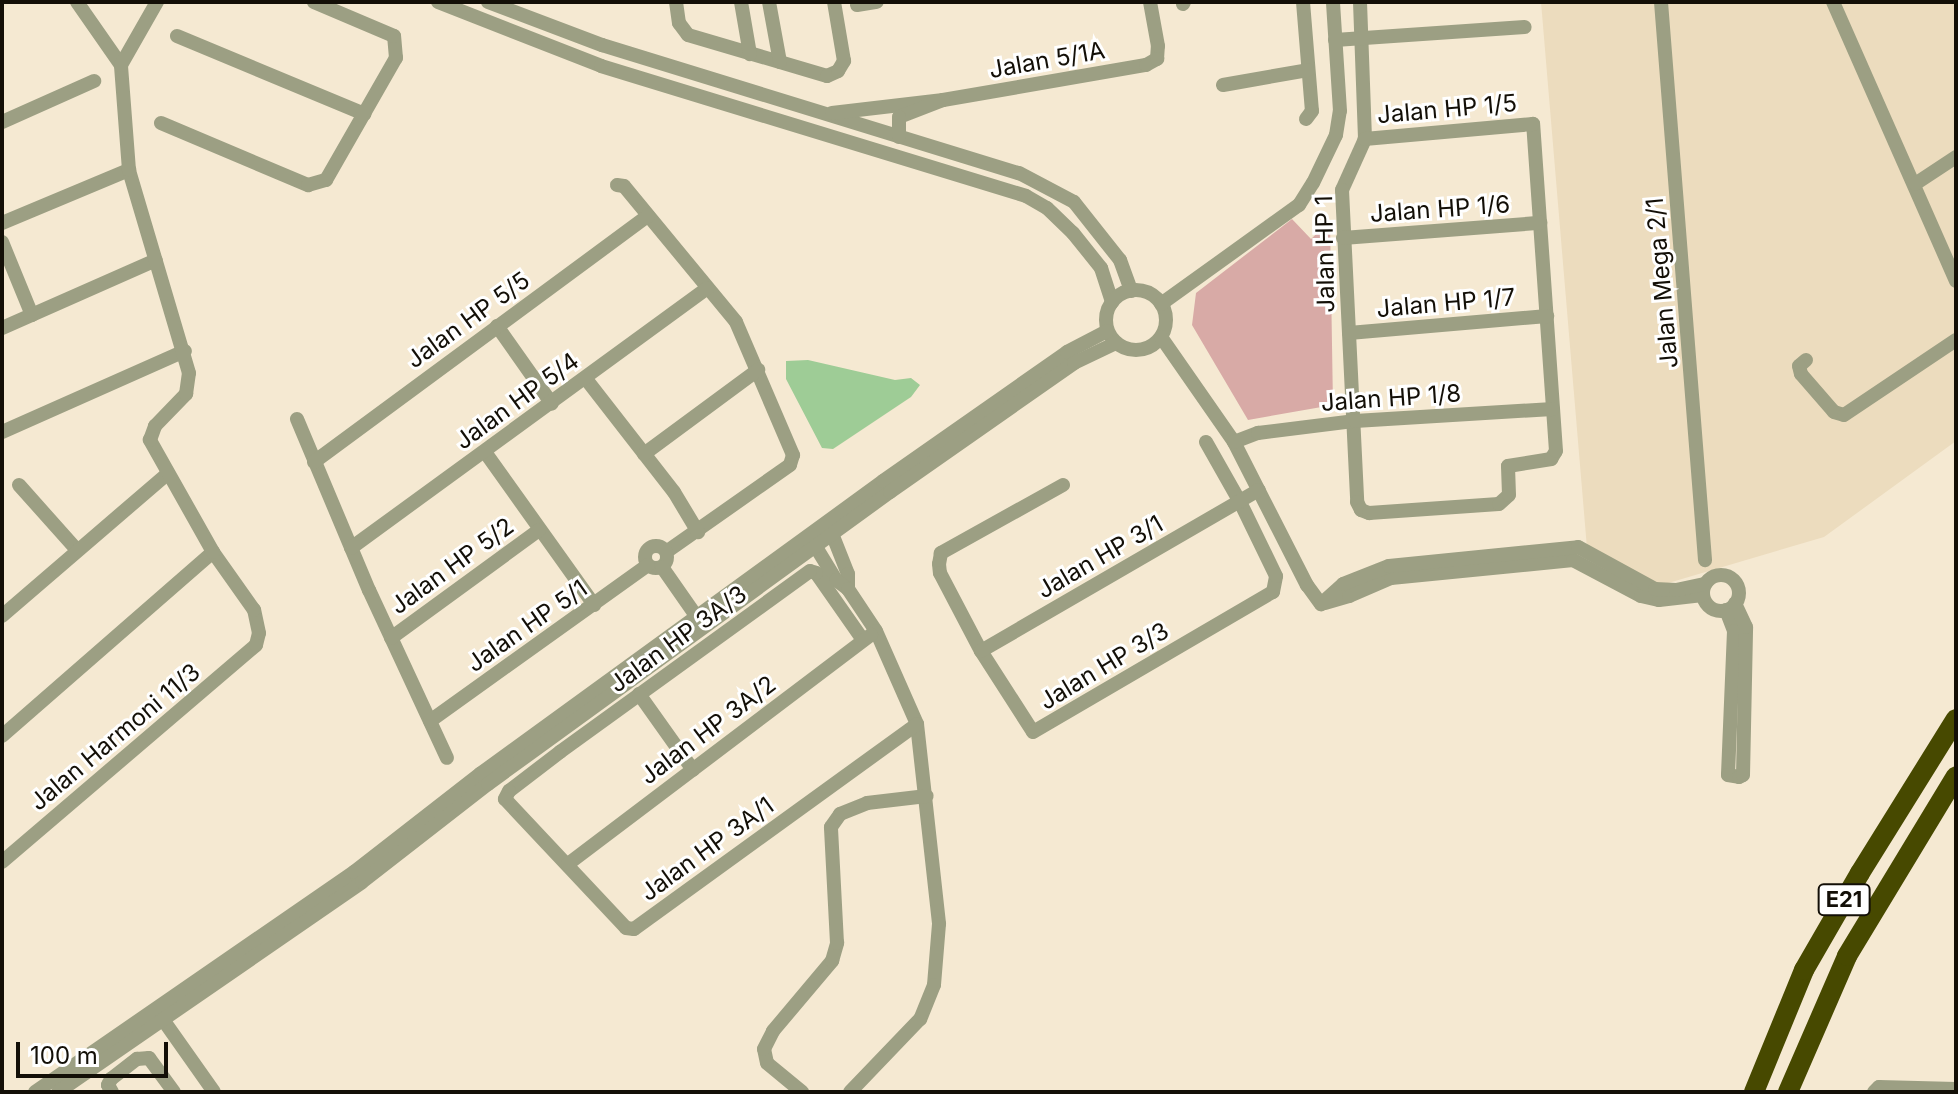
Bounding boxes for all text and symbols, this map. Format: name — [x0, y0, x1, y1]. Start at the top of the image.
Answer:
street label: Jalan 5/1A — [987, 36, 1107, 84]
street label: Jalan HP 1/5 — [1376, 89, 1518, 129]
street label: Jalan HP 1/6 — [1369, 190, 1511, 228]
street label: Jalan HP 1 — [1310, 195, 1340, 313]
street label: Jalan Mega 2/1 — [1640, 197, 1684, 369]
street label: Jalan HP 5/5 — [401, 266, 535, 374]
street label: Jalan HP 1/7 — [1375, 283, 1517, 323]
street label: Jalan HP 5/4 — [449, 346, 585, 456]
street label: Jalan HP 1/8 — [1320, 379, 1462, 417]
street label: Jalan HP 3/1 — [1032, 509, 1168, 605]
street label: Jalan HP 5/2 — [385, 512, 519, 620]
street label: Jalan HP 5/1 — [461, 574, 593, 678]
street label: Jalan HP 3A/3 — [604, 580, 752, 698]
street label: Jalan HP 3/3 — [1034, 616, 1174, 716]
street label: Jalan Harmoni 11/3 — [24, 657, 206, 817]
street label: Jalan HP 3A/2 — [634, 670, 782, 790]
street label: Jalan HP 3A/1 — [635, 791, 779, 907]
road number: E21 — [1816, 882, 1872, 918]
scale bar — [20, 1026, 172, 1076]
text: 100 m — [30, 1041, 98, 1070]

